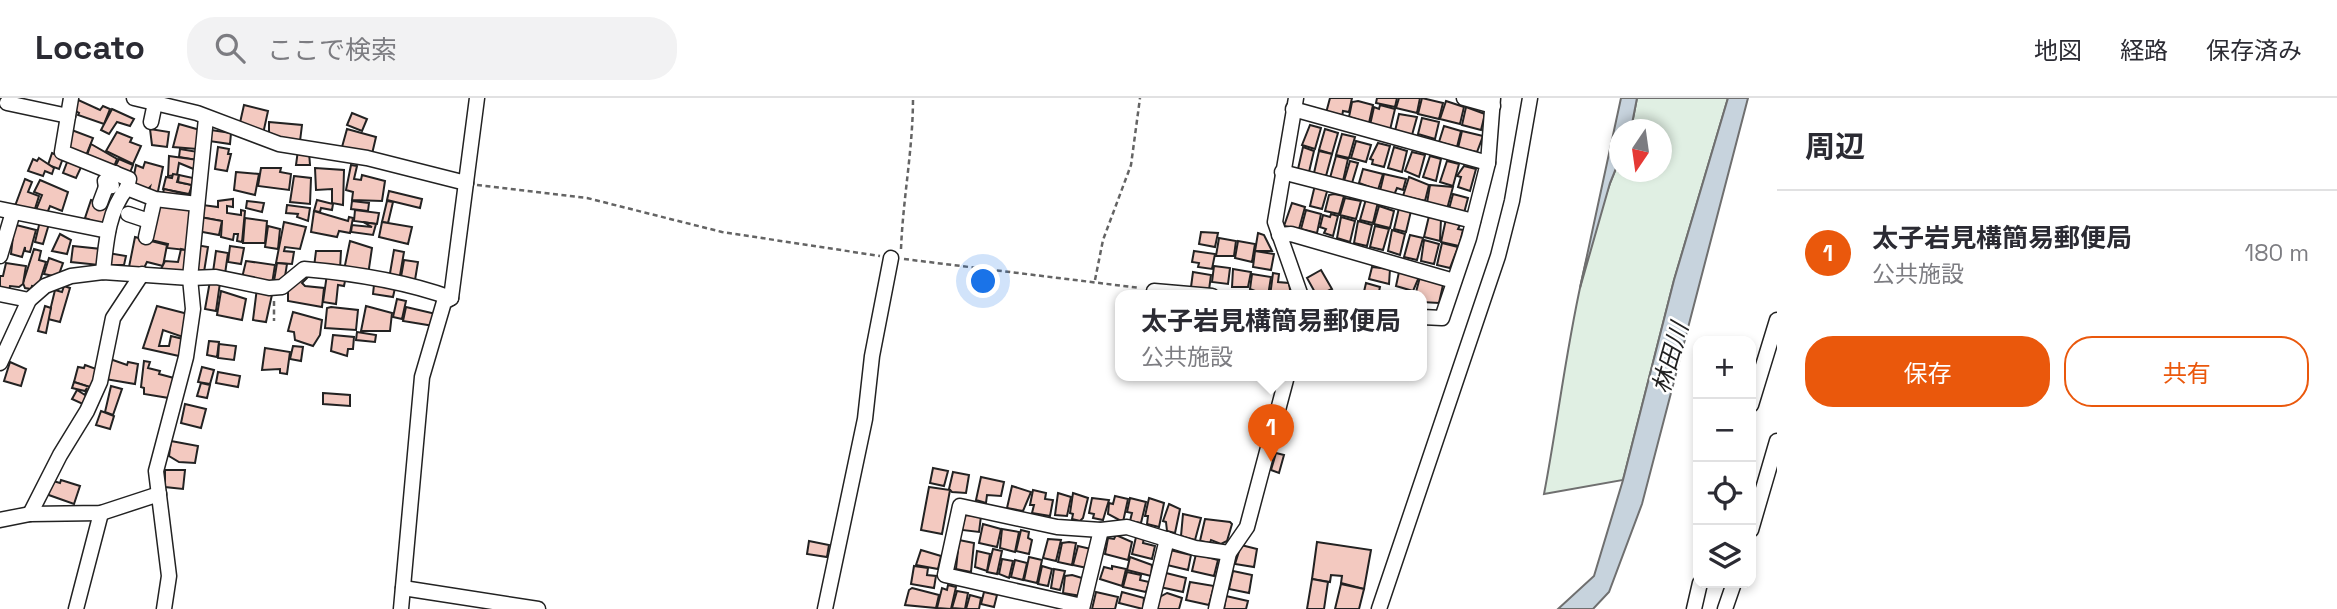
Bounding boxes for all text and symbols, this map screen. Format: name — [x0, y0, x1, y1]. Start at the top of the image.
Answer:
search box — [187, 17, 677, 80]
text: Locato — [35, 27, 145, 69]
icon: search — [211, 29, 249, 67]
text: ここで検索 — [267, 33, 397, 67]
text: 地図 — [2034, 35, 2082, 66]
text: 経路 — [2120, 35, 2168, 66]
text: 保存済み — [2206, 35, 2302, 66]
north arrow — [1609, 119, 1672, 182]
text: 周辺 — [1805, 127, 1865, 166]
text: 太子岩見構簡易郵便局 — [1872, 221, 2132, 255]
text: 1 — [1823, 238, 1833, 268]
text: 180 m — [2245, 238, 2309, 268]
text: 公共施設 — [1872, 259, 1964, 289]
your location — [966, 264, 1000, 298]
popup — [1115, 290, 1427, 381]
text: 太子岩見構簡易郵便局 — [1141, 304, 1401, 338]
water label: 林田川 — [1645, 316, 1696, 397]
map controls — [1693, 336, 1756, 588]
button: + — [1693, 336, 1756, 399]
button: 保存 — [1805, 336, 2050, 407]
button: 共有 — [2064, 336, 2309, 407]
text: 公共施設 — [1141, 342, 1233, 372]
button: − — [1693, 399, 1756, 462]
pin: 1 — [1248, 404, 1294, 462]
button: locate — [1693, 462, 1756, 525]
button: layers — [1693, 525, 1756, 588]

